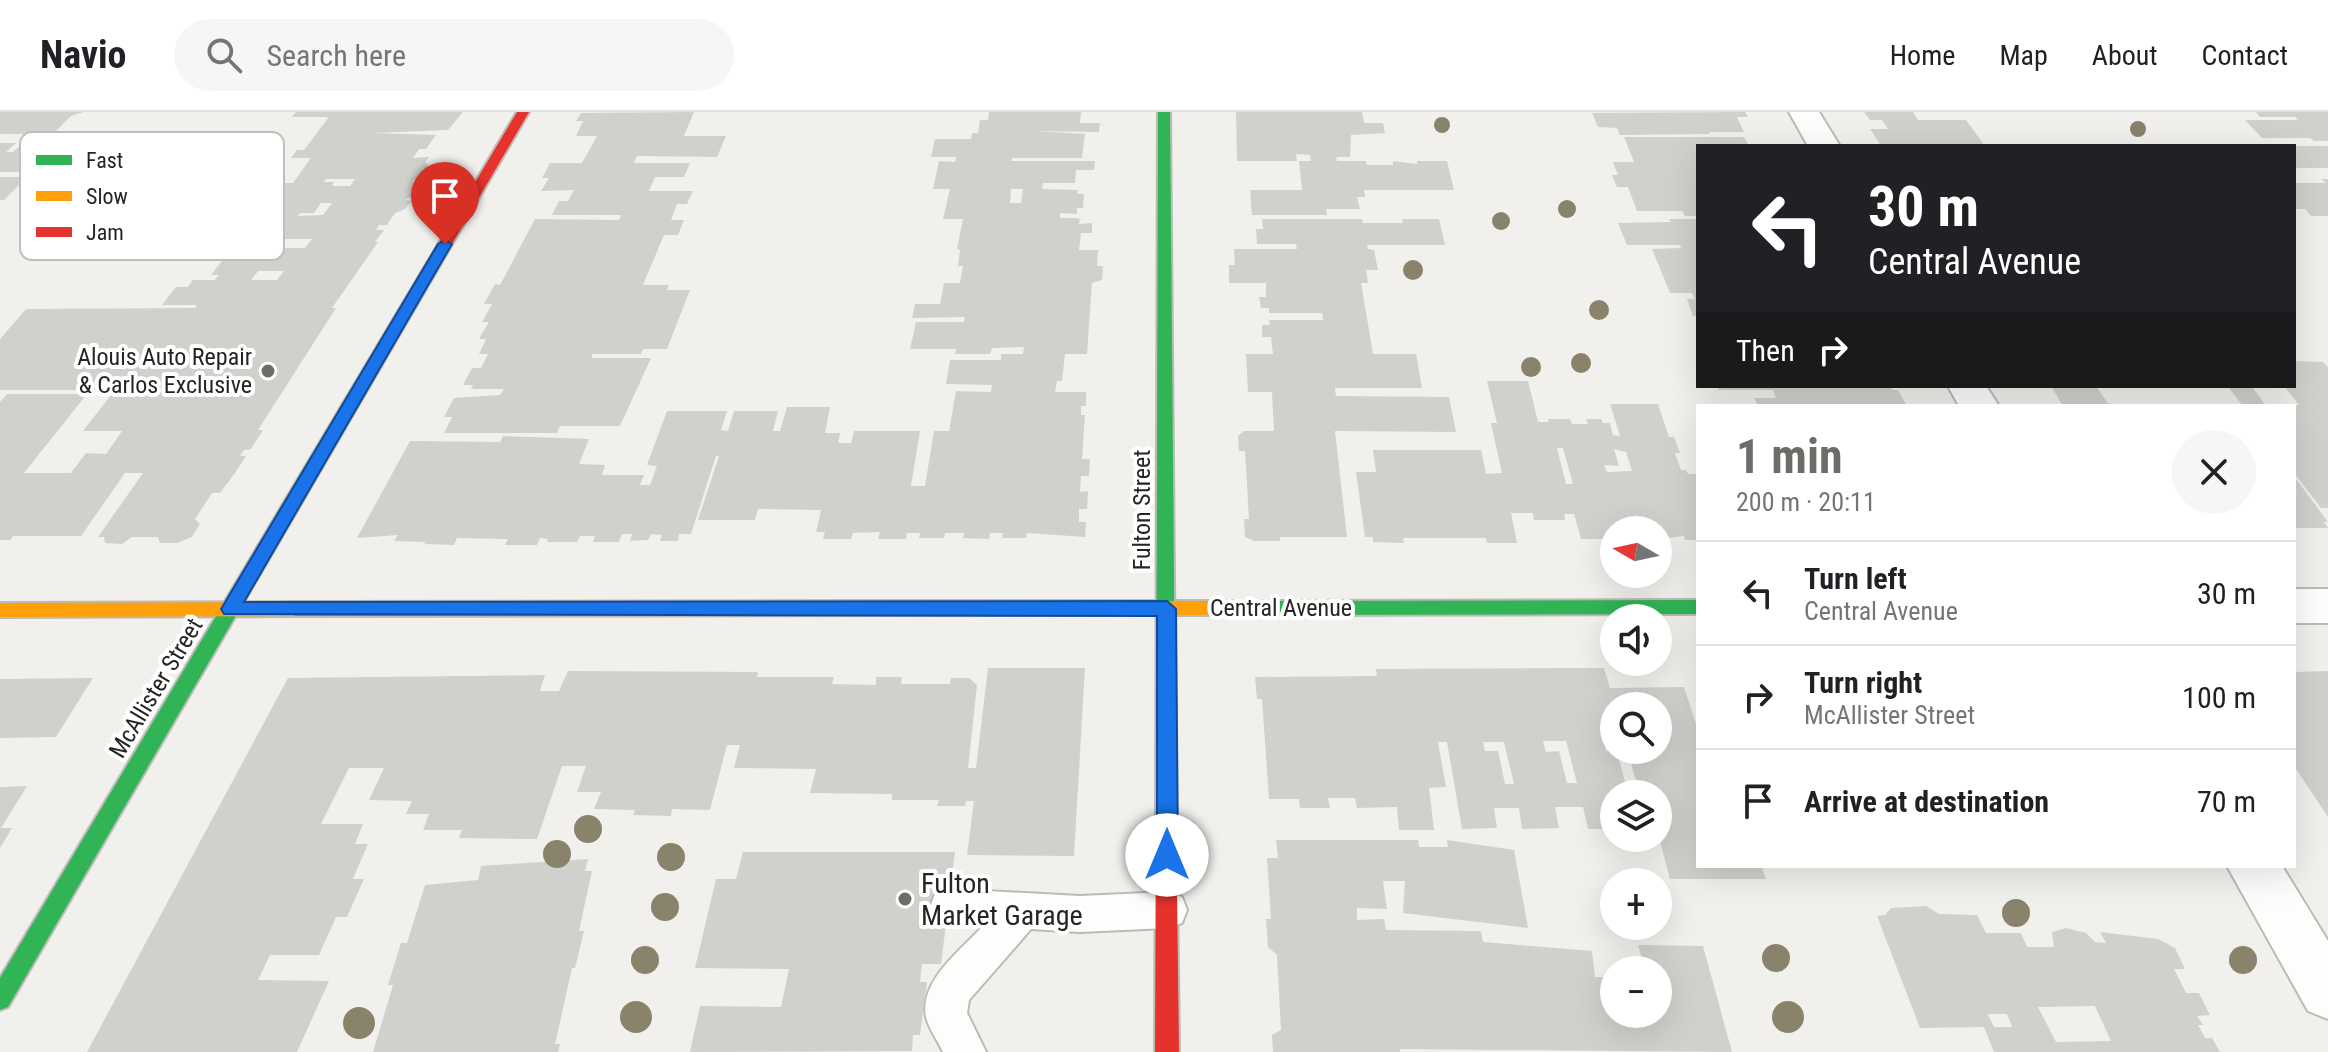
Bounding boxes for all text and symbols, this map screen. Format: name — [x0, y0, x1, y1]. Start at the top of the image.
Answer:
search box — [174, 19, 734, 91]
text: Navio — [40, 33, 126, 77]
icon: search — [202, 33, 246, 77]
text: Search here — [266, 38, 406, 73]
text: Home — [1890, 39, 1955, 72]
text: Map — [1999, 39, 2048, 72]
text: About — [2092, 39, 2158, 72]
text: Contact — [2202, 39, 2288, 72]
legend — [20, 132, 284, 260]
text: Fast — [86, 148, 123, 173]
pin — [411, 162, 479, 244]
icon: arrive — [423, 174, 467, 218]
text: 30 m — [1868, 174, 1979, 240]
icon: left — [1736, 176, 1840, 280]
text: Slow — [86, 184, 128, 209]
text: Jam — [86, 220, 124, 245]
text: Central Avenue — [1868, 241, 2081, 283]
icon: right — [1811, 328, 1855, 372]
text: Then — [1736, 333, 1795, 368]
place label: Alouis Auto Repair & Carlos Exclusive — [77, 343, 252, 399]
marker: Alouis Auto Repair & Carlos Exclusive — [259, 362, 277, 380]
text: 1 min — [1736, 428, 1843, 485]
button: close — [2172, 430, 2256, 514]
street label: Fulton Street — [1128, 450, 1156, 570]
text: 200 m · 20:11 — [1736, 487, 1876, 517]
north arrow — [1600, 516, 1672, 588]
map controls — [1600, 516, 1672, 1028]
text: Turn left — [1804, 561, 1907, 596]
icon: left — [1736, 571, 1780, 615]
text: 30 m — [2197, 576, 2256, 611]
street label: Central Avenue — [1210, 594, 1352, 622]
text: Central Avenue — [1804, 596, 1958, 626]
button: sound — [1600, 604, 1672, 676]
street label: McAllister Street — [103, 613, 209, 763]
text: Turn right — [1804, 665, 1922, 700]
icon: right — [1736, 675, 1780, 719]
text: 100 m — [2182, 680, 2256, 715]
button: search — [1600, 692, 1672, 764]
text: McAllister Street — [1804, 700, 1975, 730]
icon: arrive — [1736, 779, 1780, 823]
button: layers — [1600, 780, 1672, 852]
text: Arrive at destination — [1804, 784, 2049, 819]
text: 70 m — [2197, 784, 2256, 819]
position arrow — [1125, 813, 1209, 897]
place label: Fulton Market Garage — [921, 867, 1083, 932]
button: + — [1600, 868, 1672, 940]
marker: Fulton Market Garage — [896, 890, 914, 908]
button: − — [1600, 956, 1672, 1028]

